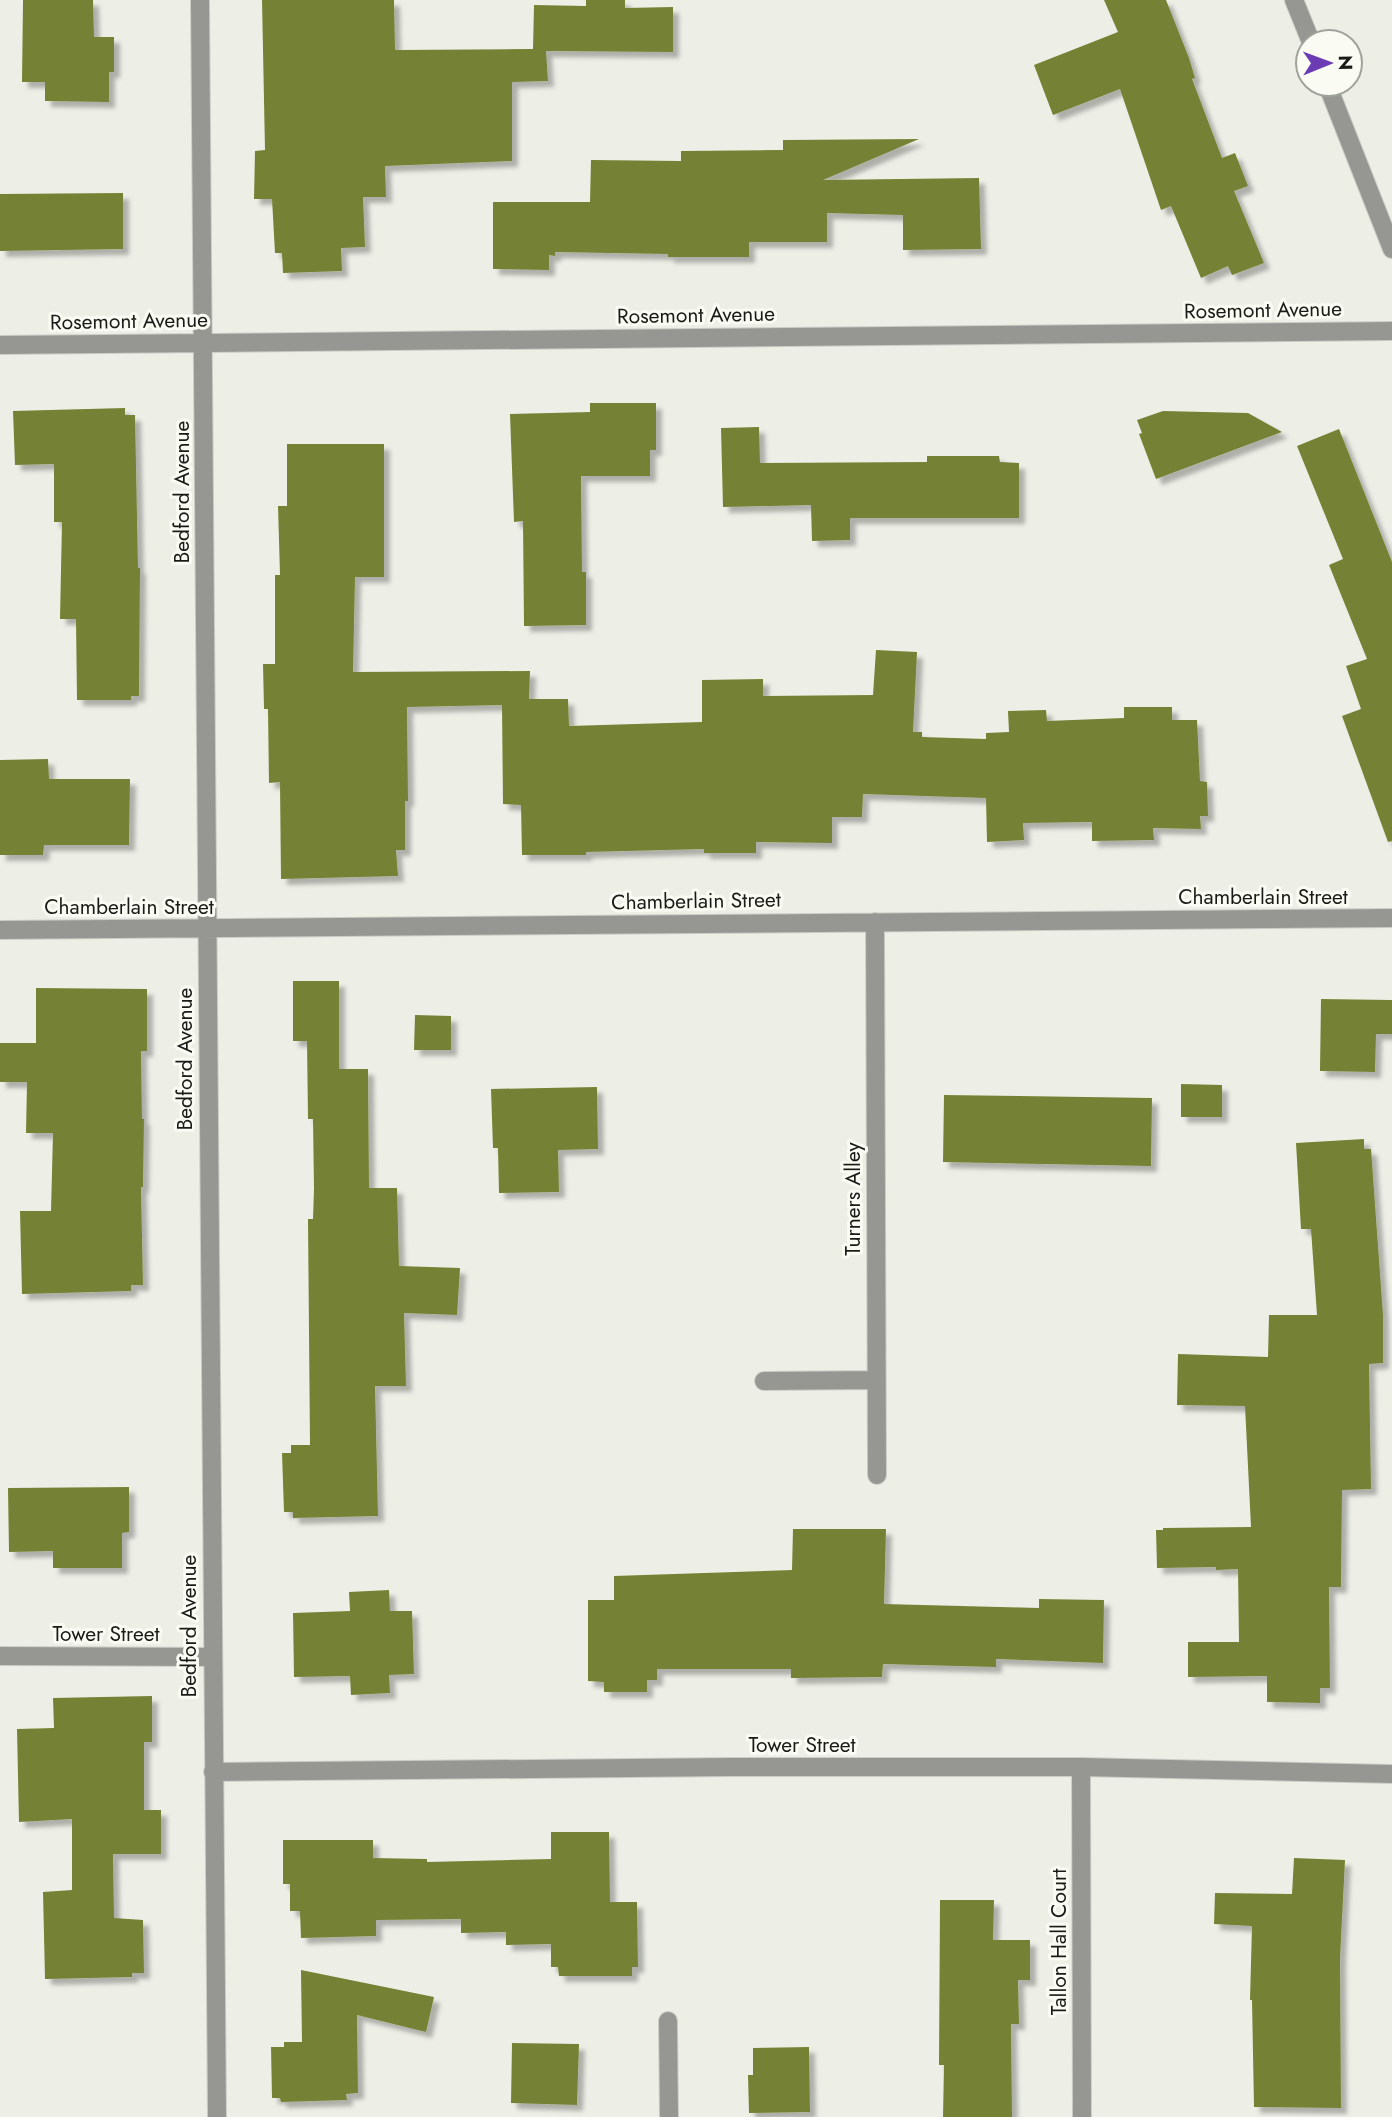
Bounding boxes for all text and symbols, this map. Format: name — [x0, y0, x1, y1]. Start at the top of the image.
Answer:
north arrow — [1294, 28, 1364, 98]
text: N — [1332, 55, 1359, 70]
street label: Rosemont Avenue — [1184, 294, 1342, 326]
street label: Rosemont Avenue — [617, 299, 775, 331]
street label: Rosemont Avenue — [50, 305, 208, 337]
street label: Bedford Avenue — [167, 420, 197, 563]
street label: Chamberlain Street — [1178, 882, 1348, 912]
street label: Chamberlain Street — [611, 885, 781, 917]
street label: Chamberlain Street — [44, 892, 214, 922]
street label: Bedford Avenue — [170, 987, 200, 1130]
street label: Turners Alley — [838, 1142, 868, 1256]
street label: Bedford Avenue — [174, 1554, 204, 1697]
street label: Tower Street — [52, 1619, 160, 1649]
street label: Tower Street — [748, 1730, 856, 1760]
street label: Tallon Hall Court — [1044, 1869, 1074, 2015]

